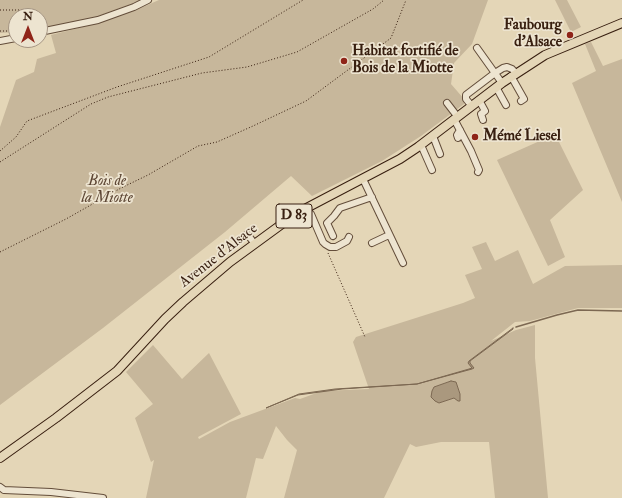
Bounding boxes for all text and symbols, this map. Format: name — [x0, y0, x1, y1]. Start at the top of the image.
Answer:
north arrow — [8, 8, 48, 48]
text: N — [23, 10, 33, 23]
place label: Faubourg d'Alsace — [504, 17, 562, 52]
marker: Faubourg d'Alsace — [565, 30, 575, 40]
place label: Habitat fortifié de Bois de la Miotte — [352, 43, 458, 78]
marker: Habitat fortifié de Bois de la Miotte — [339, 56, 349, 66]
place label: Mémé Liesel — [483, 128, 561, 146]
marker: Mémé Liesel — [470, 132, 480, 142]
park label: Bois de la Miotte — [81, 173, 133, 208]
road number: D 83 — [276, 204, 312, 228]
street label: Avenue d'Alsace — [176, 220, 262, 292]

